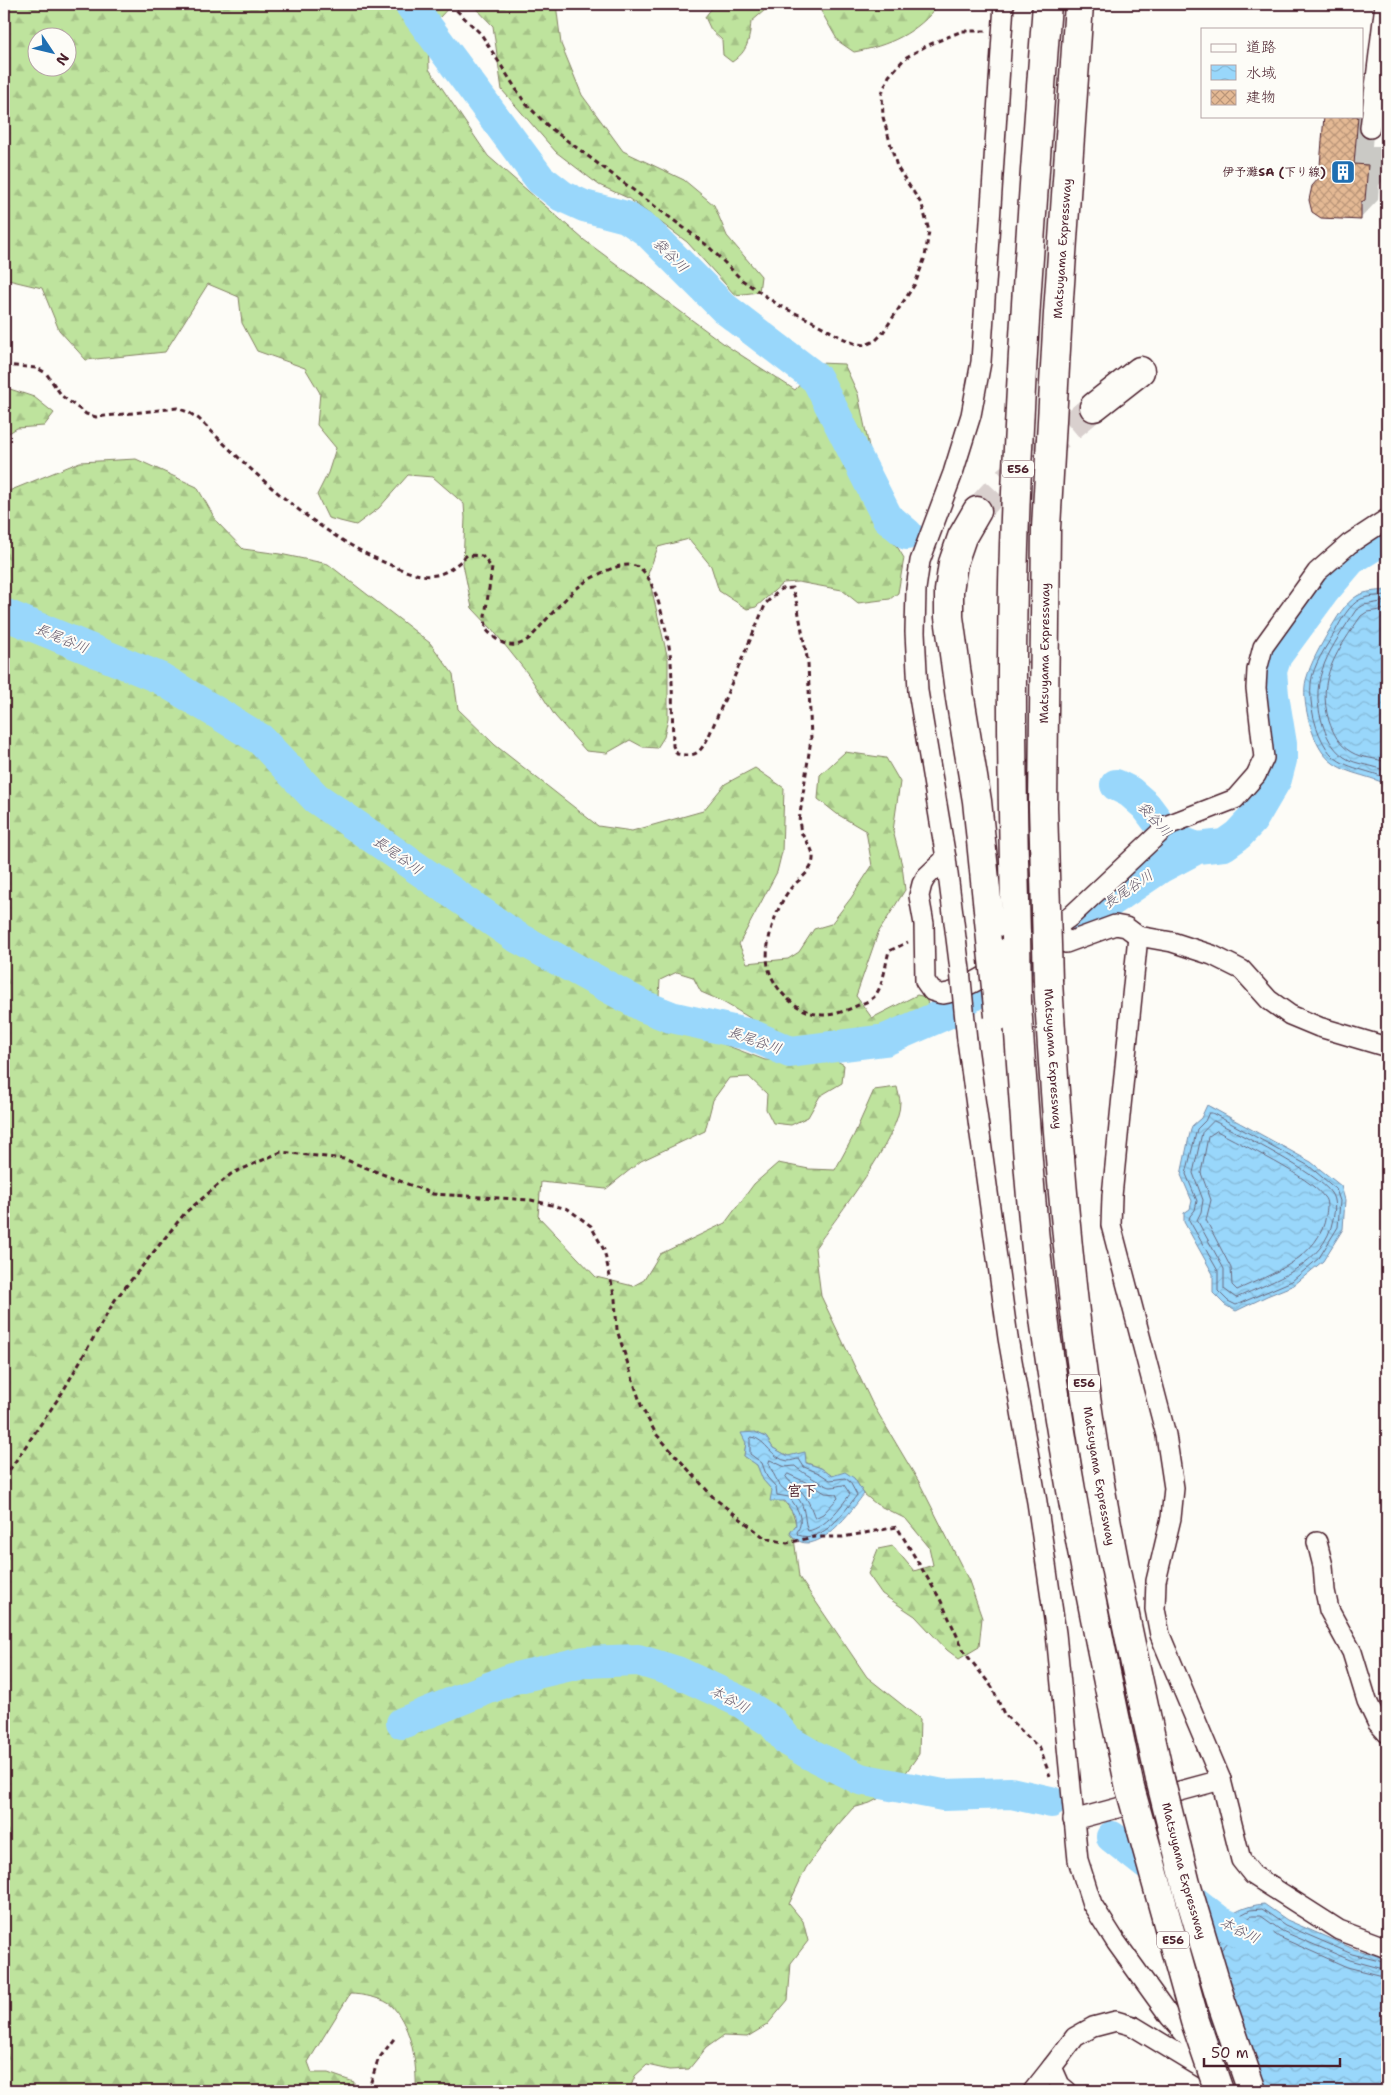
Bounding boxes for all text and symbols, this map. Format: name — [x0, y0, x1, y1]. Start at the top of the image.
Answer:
north arrow — [28, 28, 78, 78]
legend — [1201, 28, 1364, 118]
text: 道路 — [1246, 37, 1276, 57]
text: N — [52, 50, 73, 69]
text: 水域 — [1246, 63, 1276, 83]
text: 建物 — [1246, 87, 1276, 107]
building icon: 伊予灘SA (下り線) — [1330, 159, 1356, 185]
place label: 伊予灘SA (下り線) — [1222, 164, 1326, 180]
street label: Matsuyama Expressway — [1050, 178, 1075, 319]
water label: 袋谷川 — [650, 234, 692, 276]
road number: E56 — [1002, 460, 1034, 478]
street label: Matsuyama Expressway — [1036, 583, 1053, 723]
water label: 長尾谷川 — [33, 619, 91, 657]
water label: 袋谷川 — [1134, 798, 1176, 840]
water label: 長尾谷川 — [370, 832, 426, 878]
water label: 長尾谷川 — [1100, 866, 1156, 912]
street label: Matsuyama Expressway — [1040, 988, 1066, 1130]
water label: 長尾谷川 — [726, 1022, 784, 1058]
road number: E56 — [1068, 1375, 1100, 1392]
street label: Matsuyama Expressway — [1079, 1406, 1119, 1547]
district label: 宮下 — [787, 1481, 817, 1501]
water label: 本谷川 — [707, 1681, 753, 1717]
street label: Matsuyama Expressway — [1158, 1801, 1210, 1941]
water label: 本谷川 — [1217, 1913, 1263, 1947]
road number: E56 — [1157, 1932, 1189, 1948]
scale bar — [1204, 2035, 1340, 2067]
text: 50 m — [1211, 2043, 1249, 2063]

